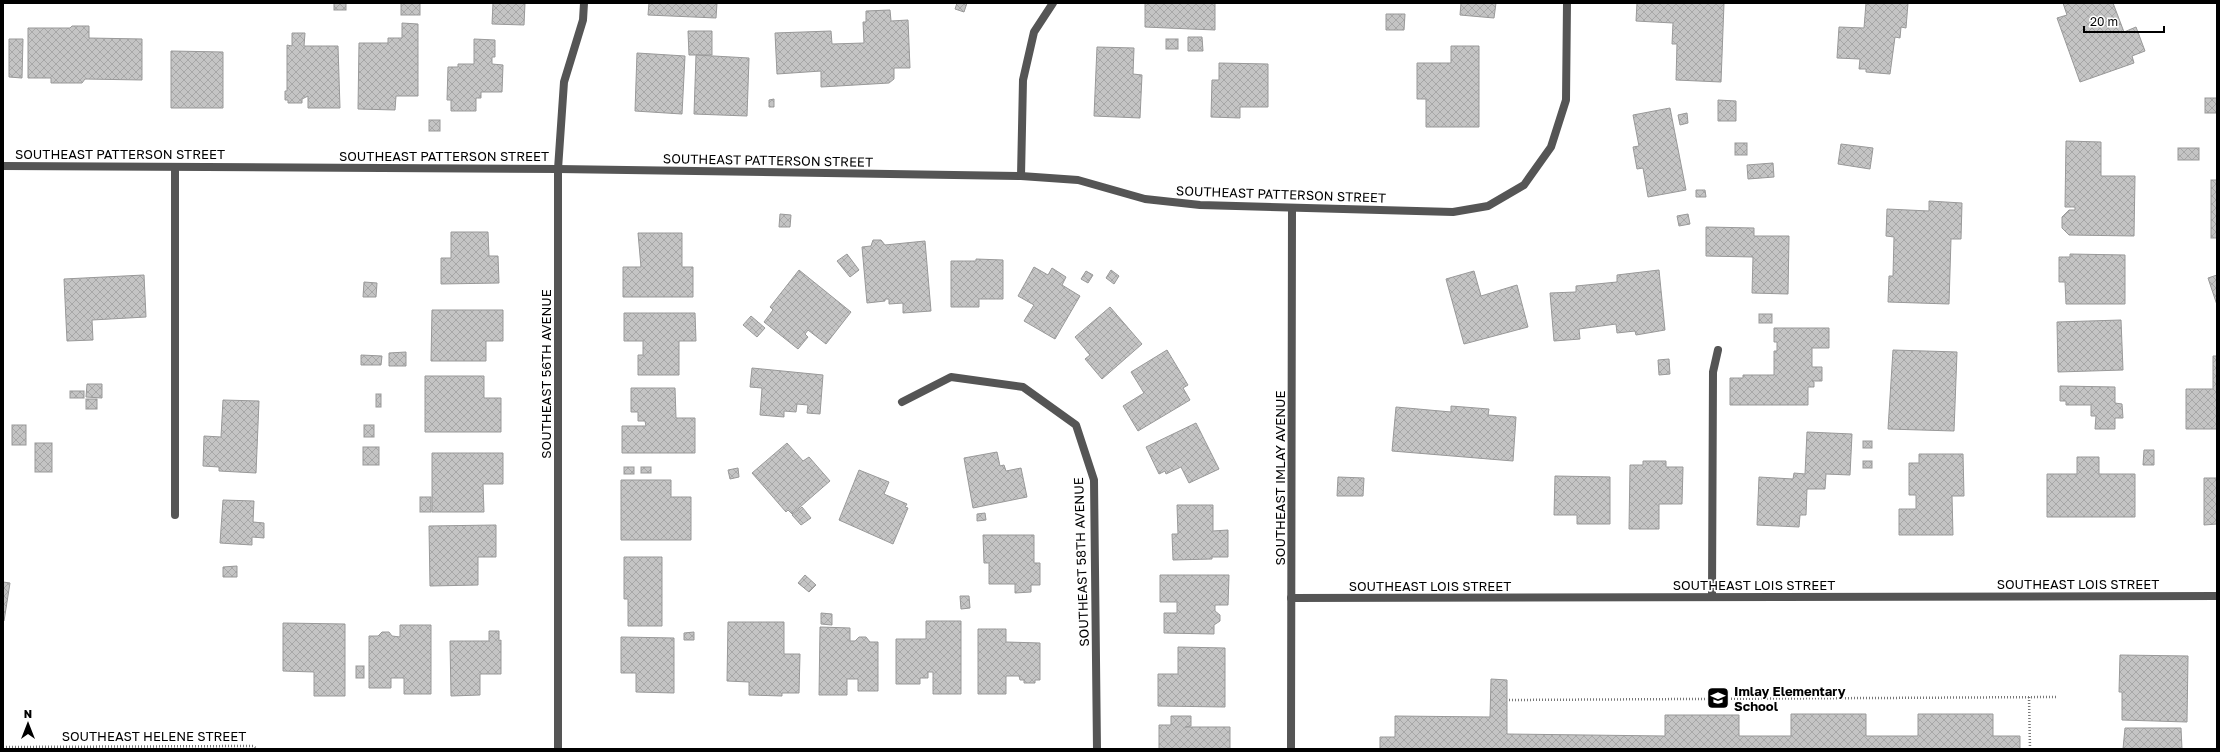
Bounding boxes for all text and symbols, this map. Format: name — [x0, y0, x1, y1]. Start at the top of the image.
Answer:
scale bar — [2084, 8, 2164, 34]
text: 20 m — [2090, 14, 2118, 29]
street label: SOUTHEAST PATTERSON STREET — [15, 146, 225, 162]
street label: SOUTHEAST PATTERSON STREET — [339, 148, 549, 164]
street label: SOUTHEAST PATTERSON STREET — [663, 150, 873, 170]
street label: SOUTHEAST PATTERSON STREET — [1176, 182, 1386, 206]
street label: SOUTHEAST 56TH AVENUE — [538, 289, 554, 459]
street label: SOUTHEAST IMLAY AVENUE — [1272, 390, 1288, 565]
street label: SOUTHEAST 58TH AVENUE — [1070, 477, 1092, 647]
street label: SOUTHEAST LOIS STREET — [1997, 576, 2159, 592]
street label: SOUTHEAST LOIS STREET — [1673, 577, 1835, 593]
street label: SOUTHEAST LOIS STREET — [1349, 578, 1511, 594]
place label: Imlay Elementary School — [1734, 683, 1846, 714]
school or university icon: Imlay Elementary School — [1705, 685, 1731, 711]
north arrow — [8, 704, 48, 744]
text: N — [24, 707, 32, 720]
street label: SOUTHEAST HELENE STREET — [62, 728, 246, 744]

